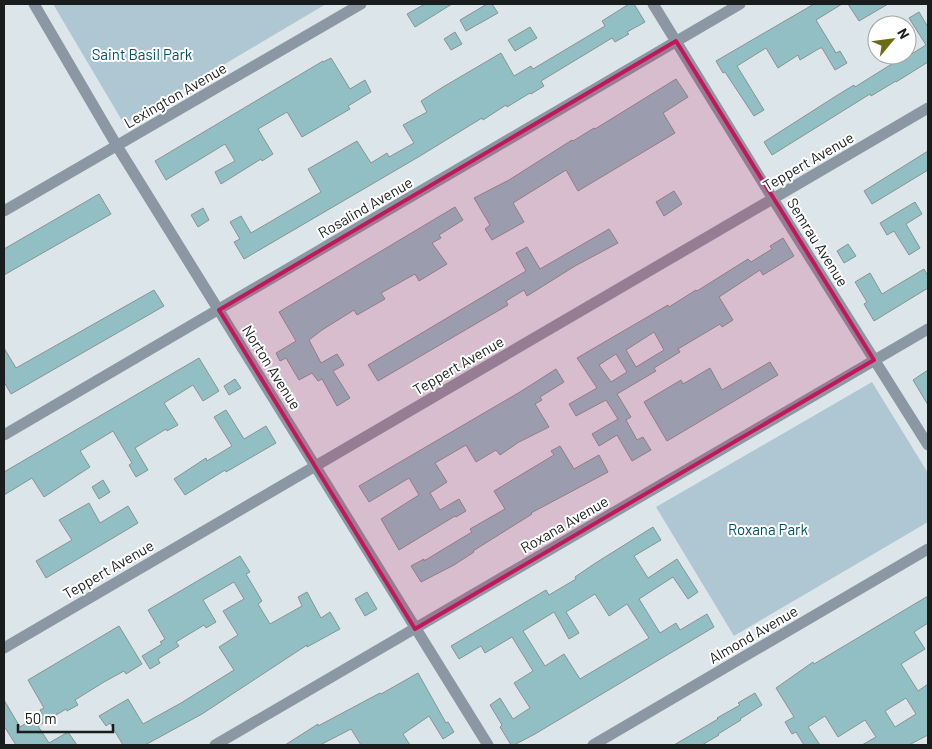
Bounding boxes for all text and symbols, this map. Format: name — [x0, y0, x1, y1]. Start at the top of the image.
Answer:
north arrow — [867, 15, 917, 65]
text: N — [894, 25, 913, 42]
park label: Saint Basil Park — [92, 45, 193, 63]
street label: Lexington Avenue — [120, 58, 230, 132]
street label: Teppert Avenue — [759, 128, 857, 194]
street label: Rosalind Avenue — [314, 173, 416, 241]
street label: Semrau Avenue — [784, 194, 852, 290]
street label: Norton Avenue — [239, 321, 305, 413]
street label: Teppert Avenue — [409, 332, 507, 398]
street label: Roxana Avenue — [517, 492, 611, 556]
park label: Roxana Park — [728, 520, 809, 538]
street label: Teppert Avenue — [59, 536, 157, 602]
street label: Almond Avenue — [705, 601, 801, 667]
scale bar — [18, 702, 112, 734]
text: 50 m — [25, 709, 57, 727]

